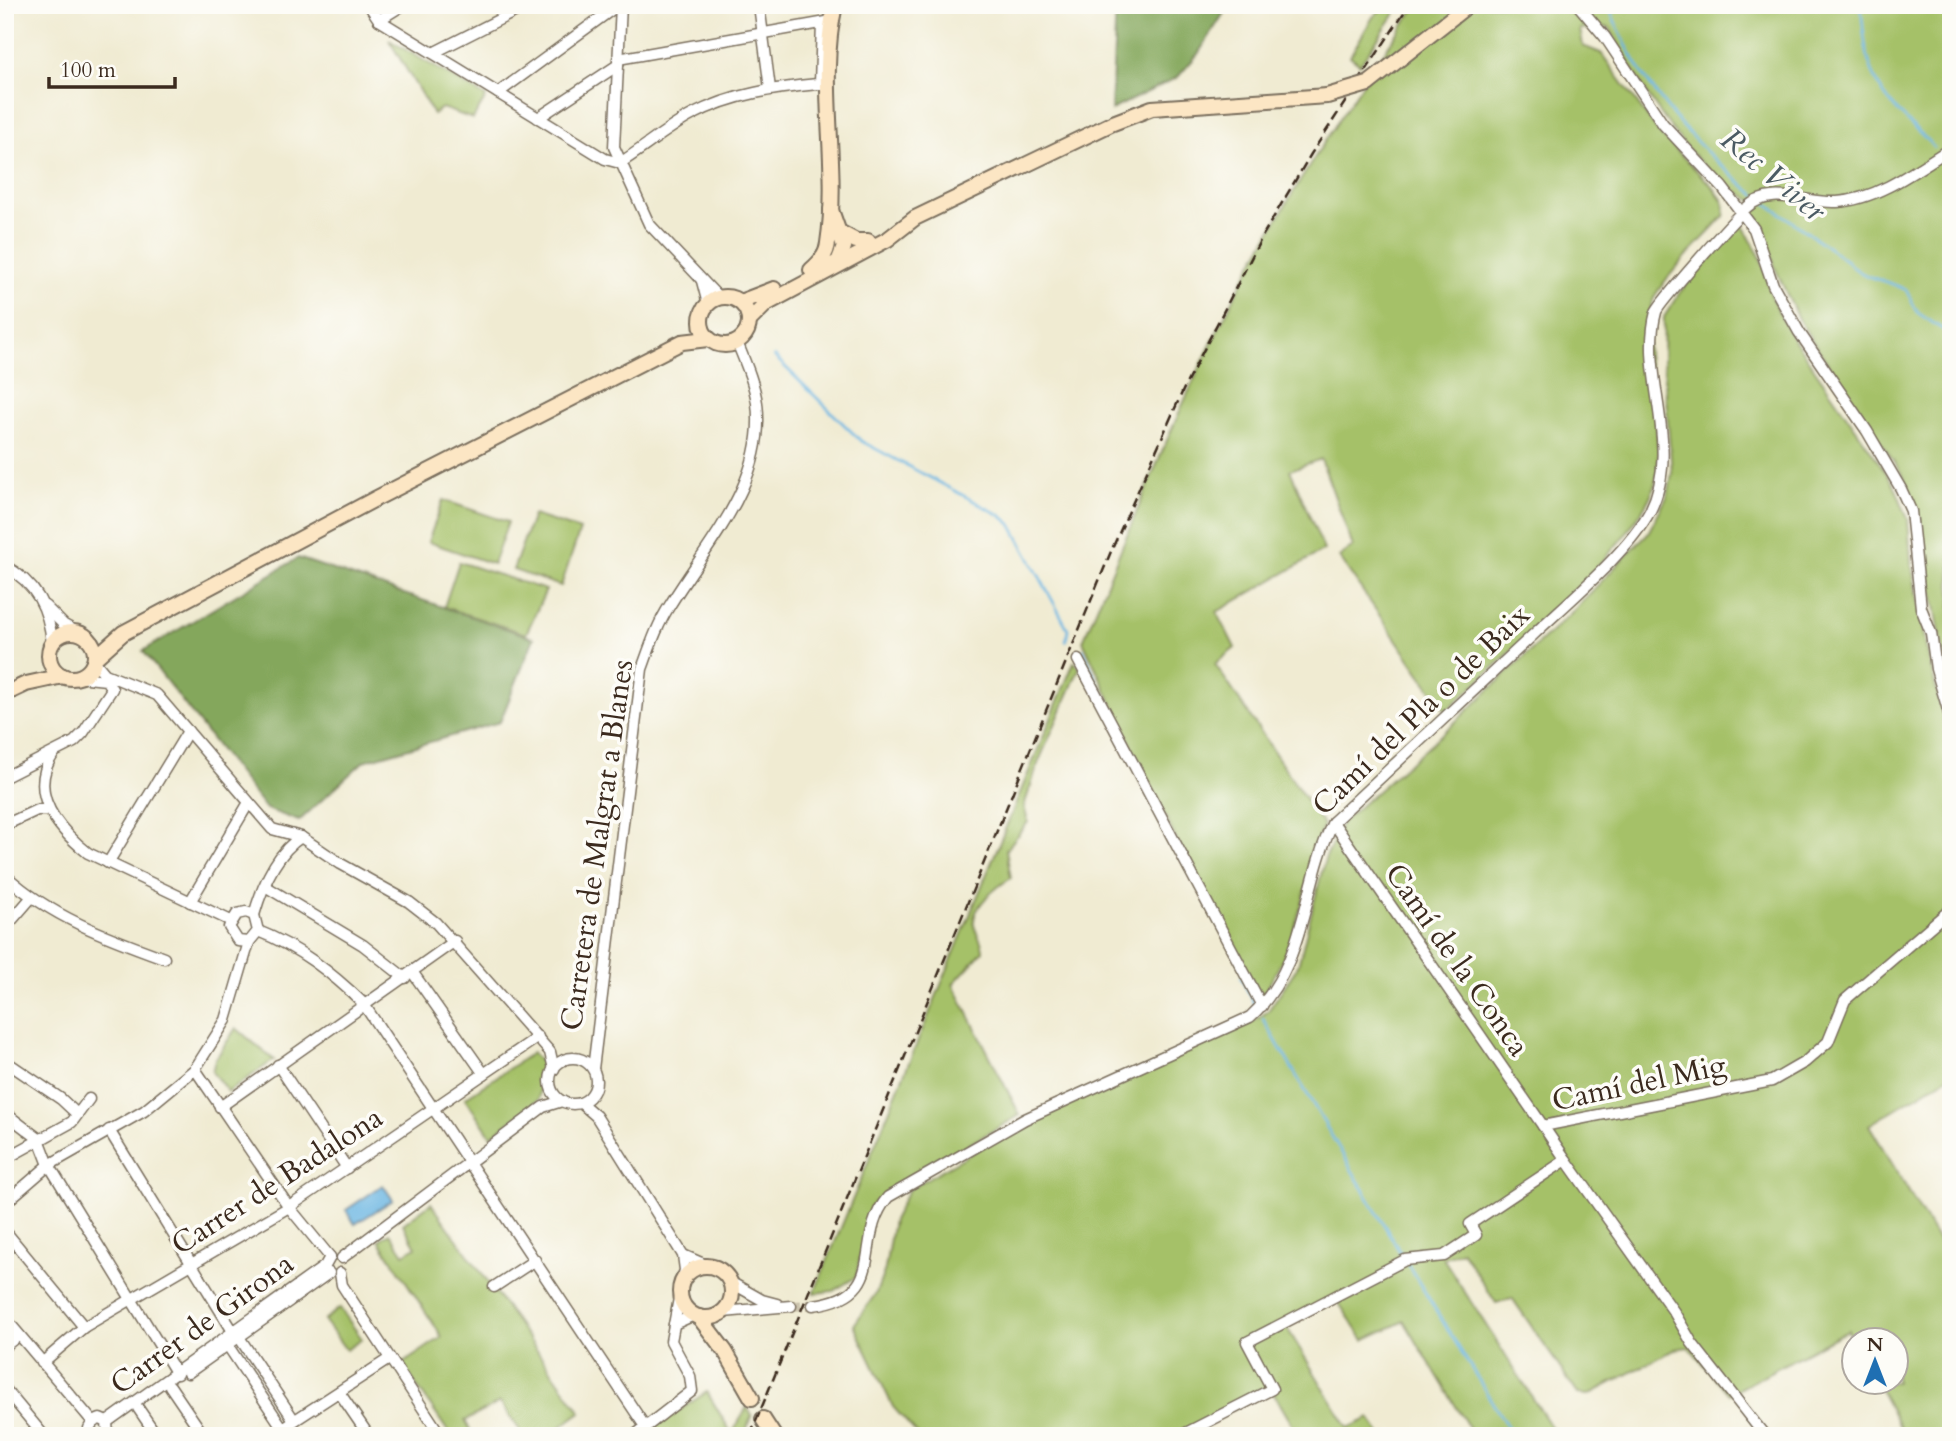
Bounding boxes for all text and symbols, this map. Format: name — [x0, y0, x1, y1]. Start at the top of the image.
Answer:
scale bar — [49, 46, 175, 90]
text: 100 m — [60, 56, 116, 85]
water label: Rec Viver — [1711, 118, 1836, 233]
street label: Camí del Pla o de Baix — [1303, 595, 1539, 825]
street label: Carretera de Malgrat a Blanes — [551, 657, 643, 1033]
street label: Camí de la Conca — [1375, 855, 1539, 1065]
street label: Camí del Mig — [1548, 1045, 1730, 1121]
street label: Carrer de Badalona — [163, 1097, 391, 1265]
street label: Carrer de Girona — [102, 1244, 302, 1404]
north arrow — [1840, 1326, 1910, 1396]
text: N — [1867, 1332, 1884, 1358]

